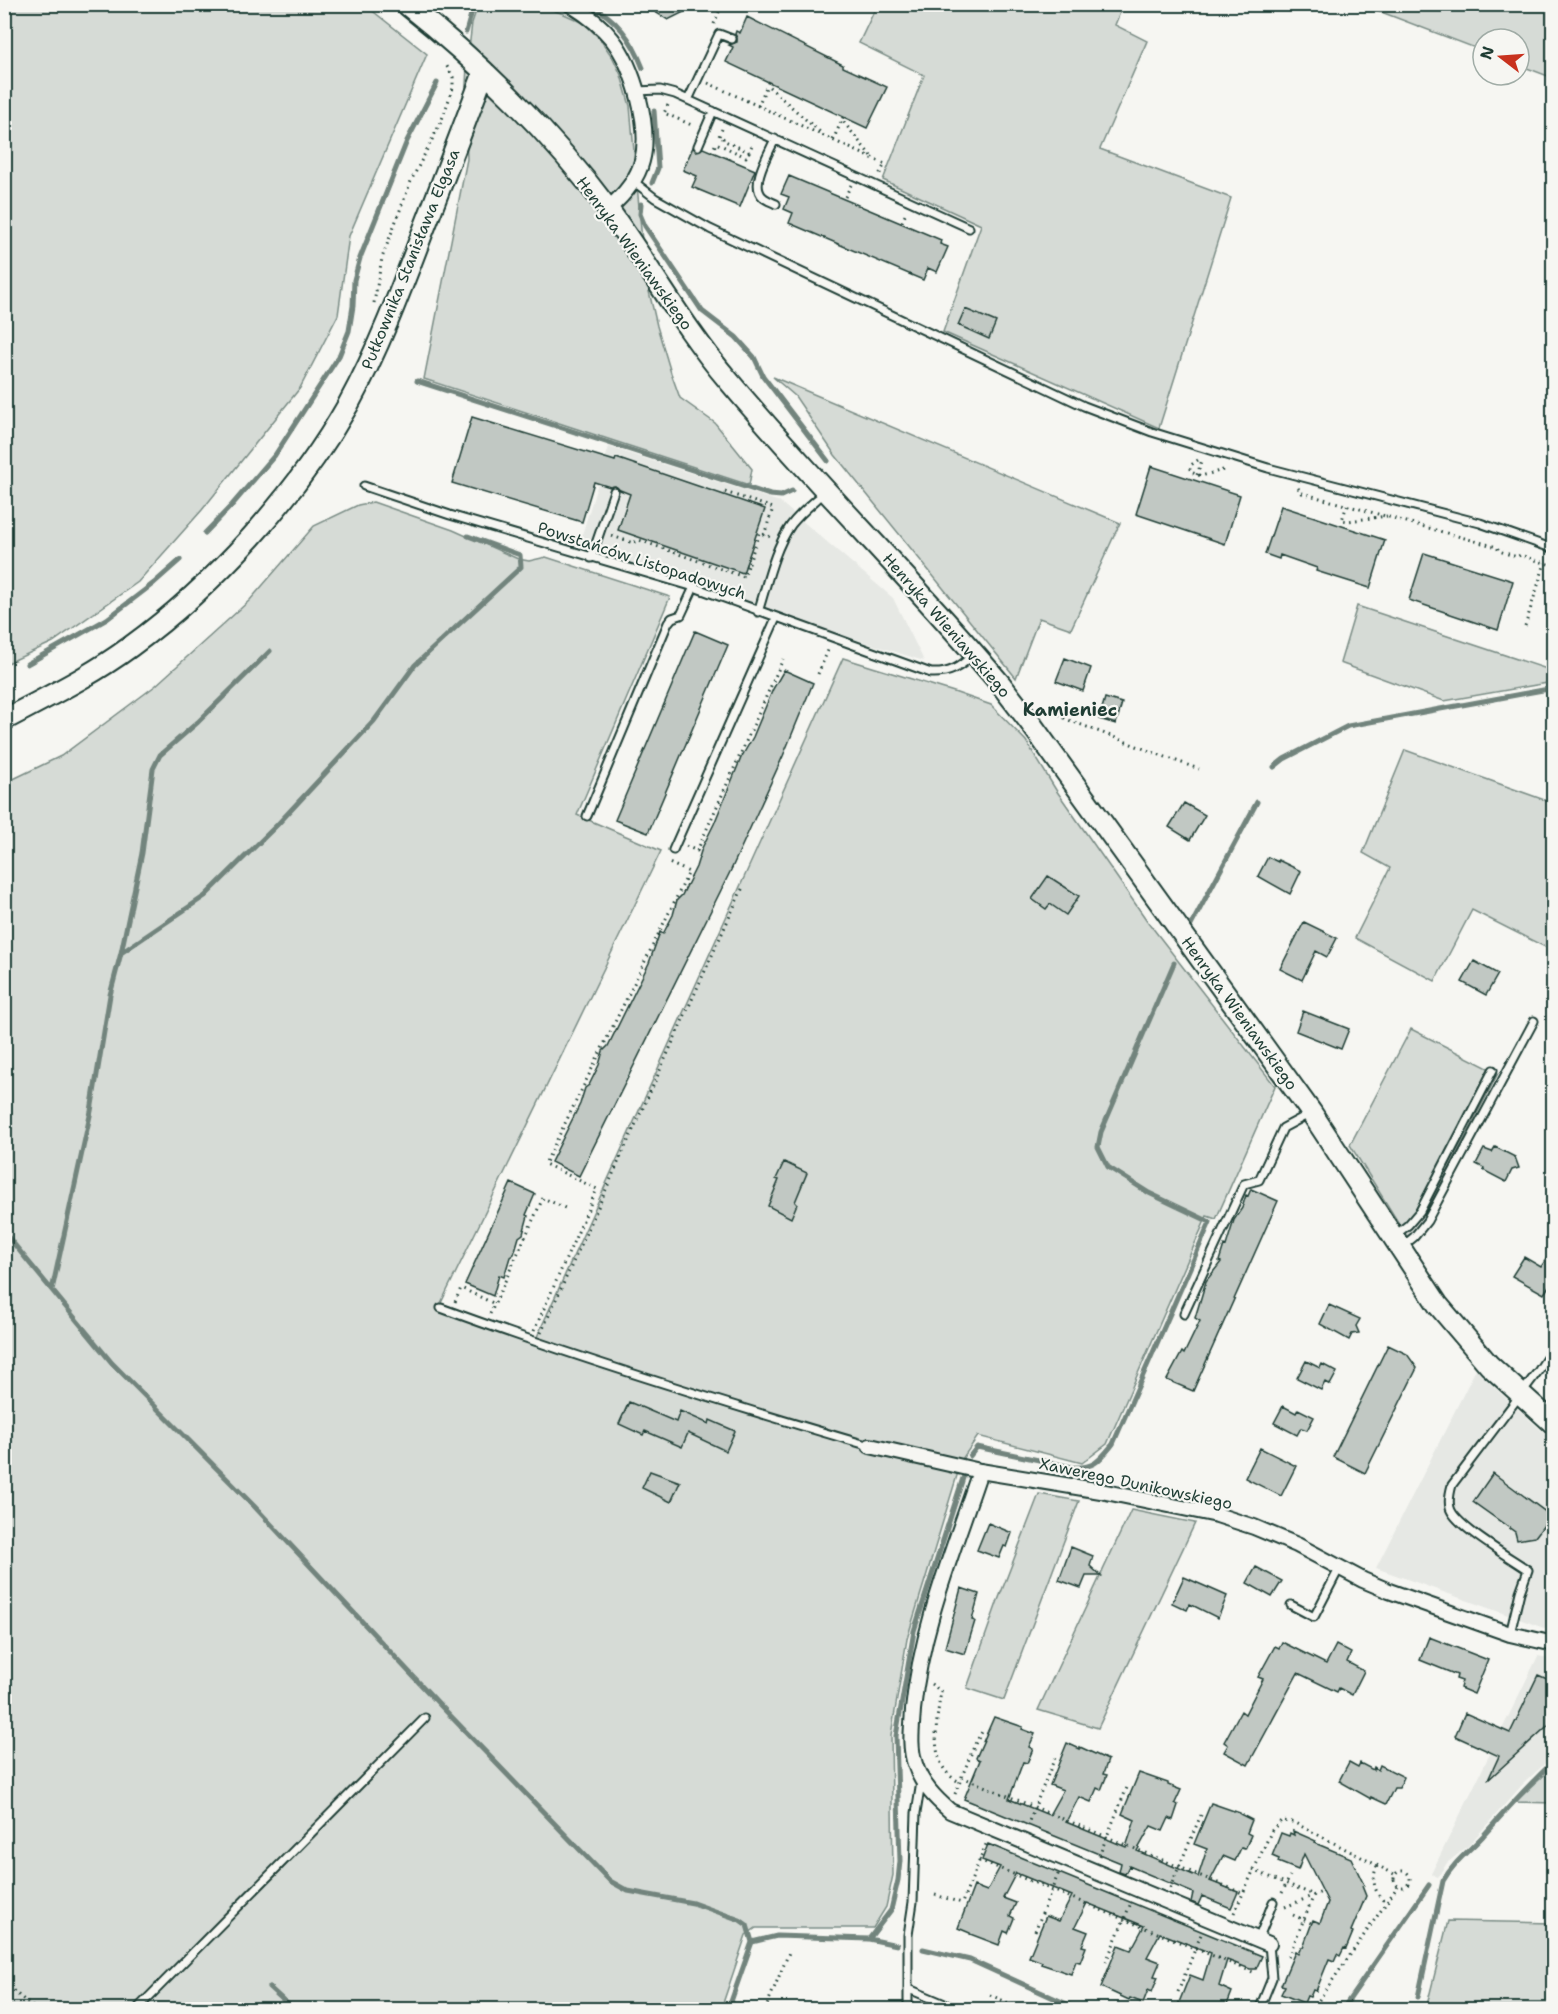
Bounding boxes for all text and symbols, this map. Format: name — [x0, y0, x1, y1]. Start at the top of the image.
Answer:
north arrow — [1471, 27, 1531, 87]
text: N — [1475, 44, 1499, 62]
street label: Pułkownika Stanisława Elgasa — [356, 146, 464, 373]
street label: Henryka Wieniawskiego — [572, 172, 697, 334]
street label: Powstańców Listopadowych — [535, 517, 749, 604]
street label: Henryka Wieniawskiego — [878, 549, 1015, 702]
district label: Kamieniec — [1023, 698, 1117, 722]
street label: Henryka Wieniawskiego — [1177, 932, 1302, 1094]
street label: Xawerego Dunikowskiego — [1038, 1453, 1234, 1514]

